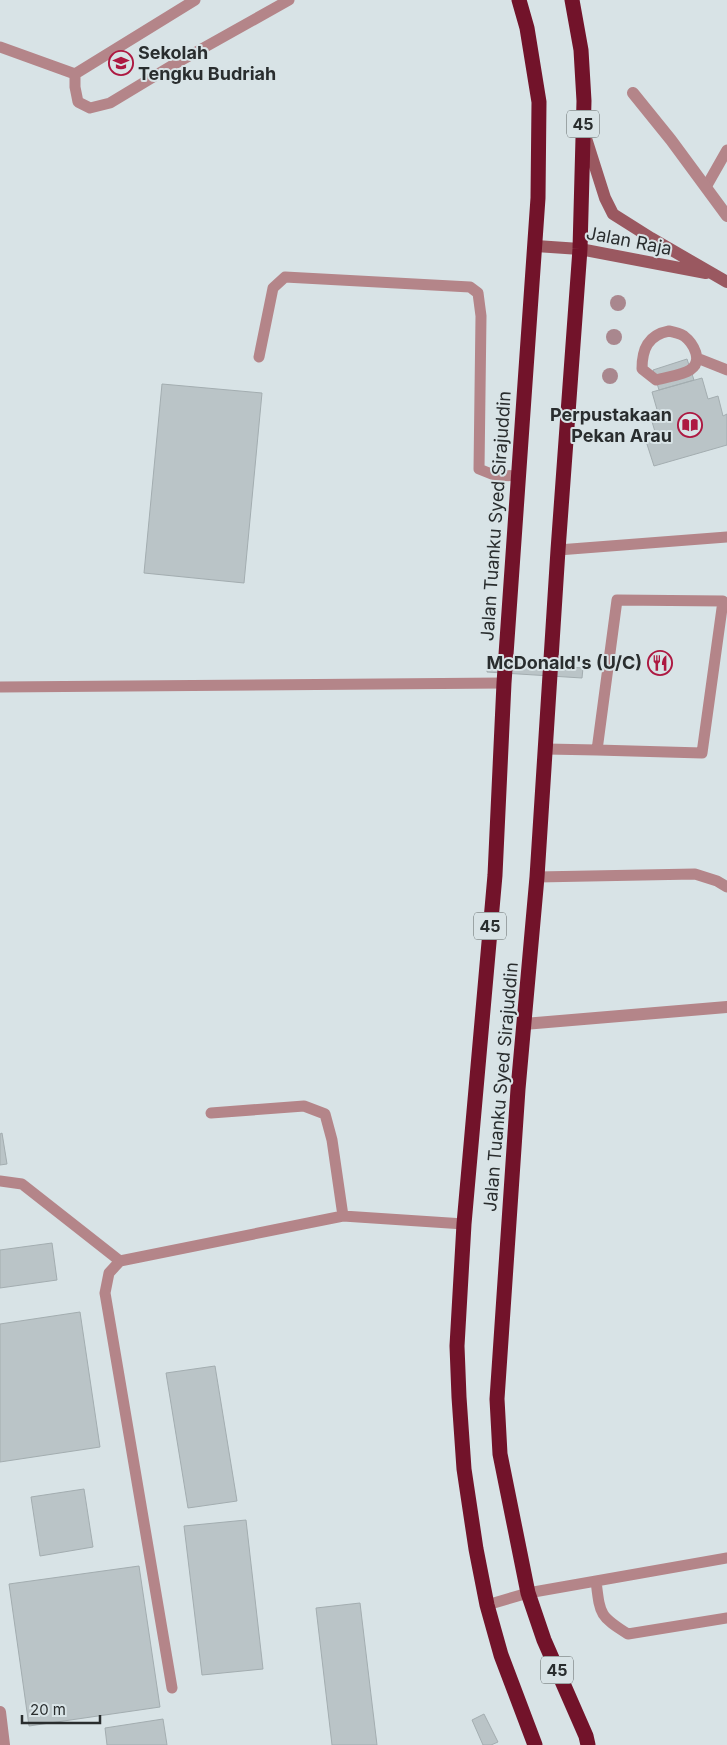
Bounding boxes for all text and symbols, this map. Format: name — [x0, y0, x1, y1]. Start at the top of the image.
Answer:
place label: Sekolah Tengku Budriah — [138, 42, 276, 84]
school or university icon: Sekolah Tengku Budriah — [108, 50, 134, 76]
road number: 45 — [567, 110, 599, 138]
street label: Jalan Raja — [585, 222, 674, 259]
street label: Jalan Tuanku Syed Sirajuddin — [476, 390, 515, 642]
place label: Perpustakaan Pekan Arau — [550, 404, 672, 446]
library icon: Perpustakaan Pekan Arau — [677, 412, 703, 438]
restaurant icon: McDonald's (U/C) — [647, 650, 673, 676]
place label: McDonald's (U/C) — [486, 652, 642, 673]
road number: 45 — [474, 912, 506, 939]
street label: Jalan Tuanku Syed Sirajuddin — [479, 961, 522, 1213]
road number: 45 — [541, 1656, 573, 1684]
scale bar — [22, 1692, 100, 1724]
text: 20 m — [30, 1700, 66, 1719]

